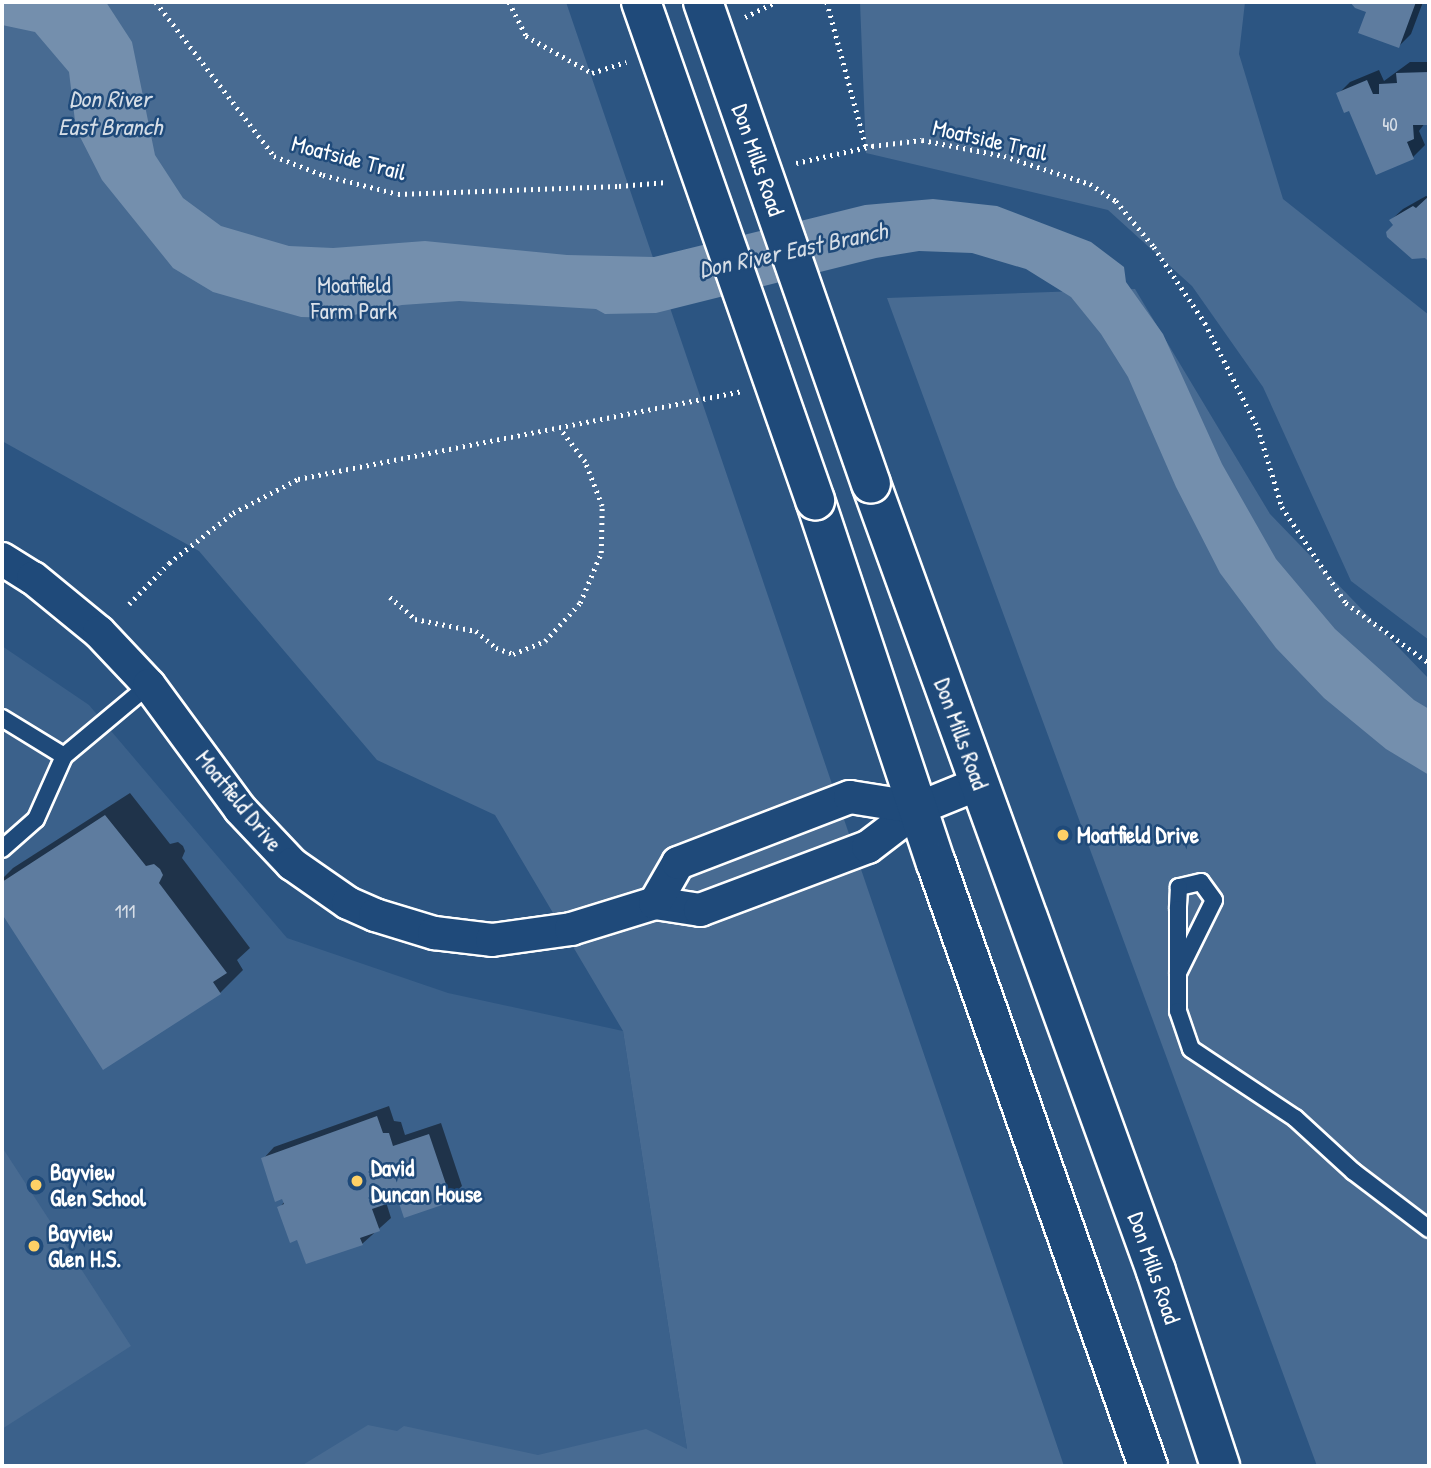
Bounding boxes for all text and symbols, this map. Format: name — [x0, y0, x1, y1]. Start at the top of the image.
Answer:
water label: Don River East Branch — [58, 85, 162, 141]
street label: Don Mills Road — [726, 100, 790, 220]
street label: Moatside Trail — [930, 113, 1050, 167]
house number: 40 — [1382, 114, 1398, 136]
street label: Moatside Trail — [289, 130, 409, 186]
water label: Don River East Branch — [696, 216, 890, 284]
park label: Moatfield Farm Park — [311, 271, 397, 325]
street label: Don Mills Road — [928, 675, 994, 793]
street label: Moatfield Drive — [190, 745, 288, 857]
place label: Moatfield Drive — [1077, 821, 1199, 849]
marker: Moatfield Drive — [1055, 827, 1071, 843]
house number: 111 — [115, 901, 135, 923]
place label: David Duncan House — [371, 1154, 482, 1208]
place label: Bayview Glen School — [50, 1158, 146, 1212]
marker: David Duncan House — [349, 1173, 365, 1189]
marker: Bayview Glen School — [28, 1177, 44, 1193]
street label: Don Mills Road — [1122, 1208, 1186, 1328]
place label: Bayview Glen H.S. — [48, 1219, 121, 1273]
marker: Bayview Glen H.S. — [26, 1238, 42, 1254]

